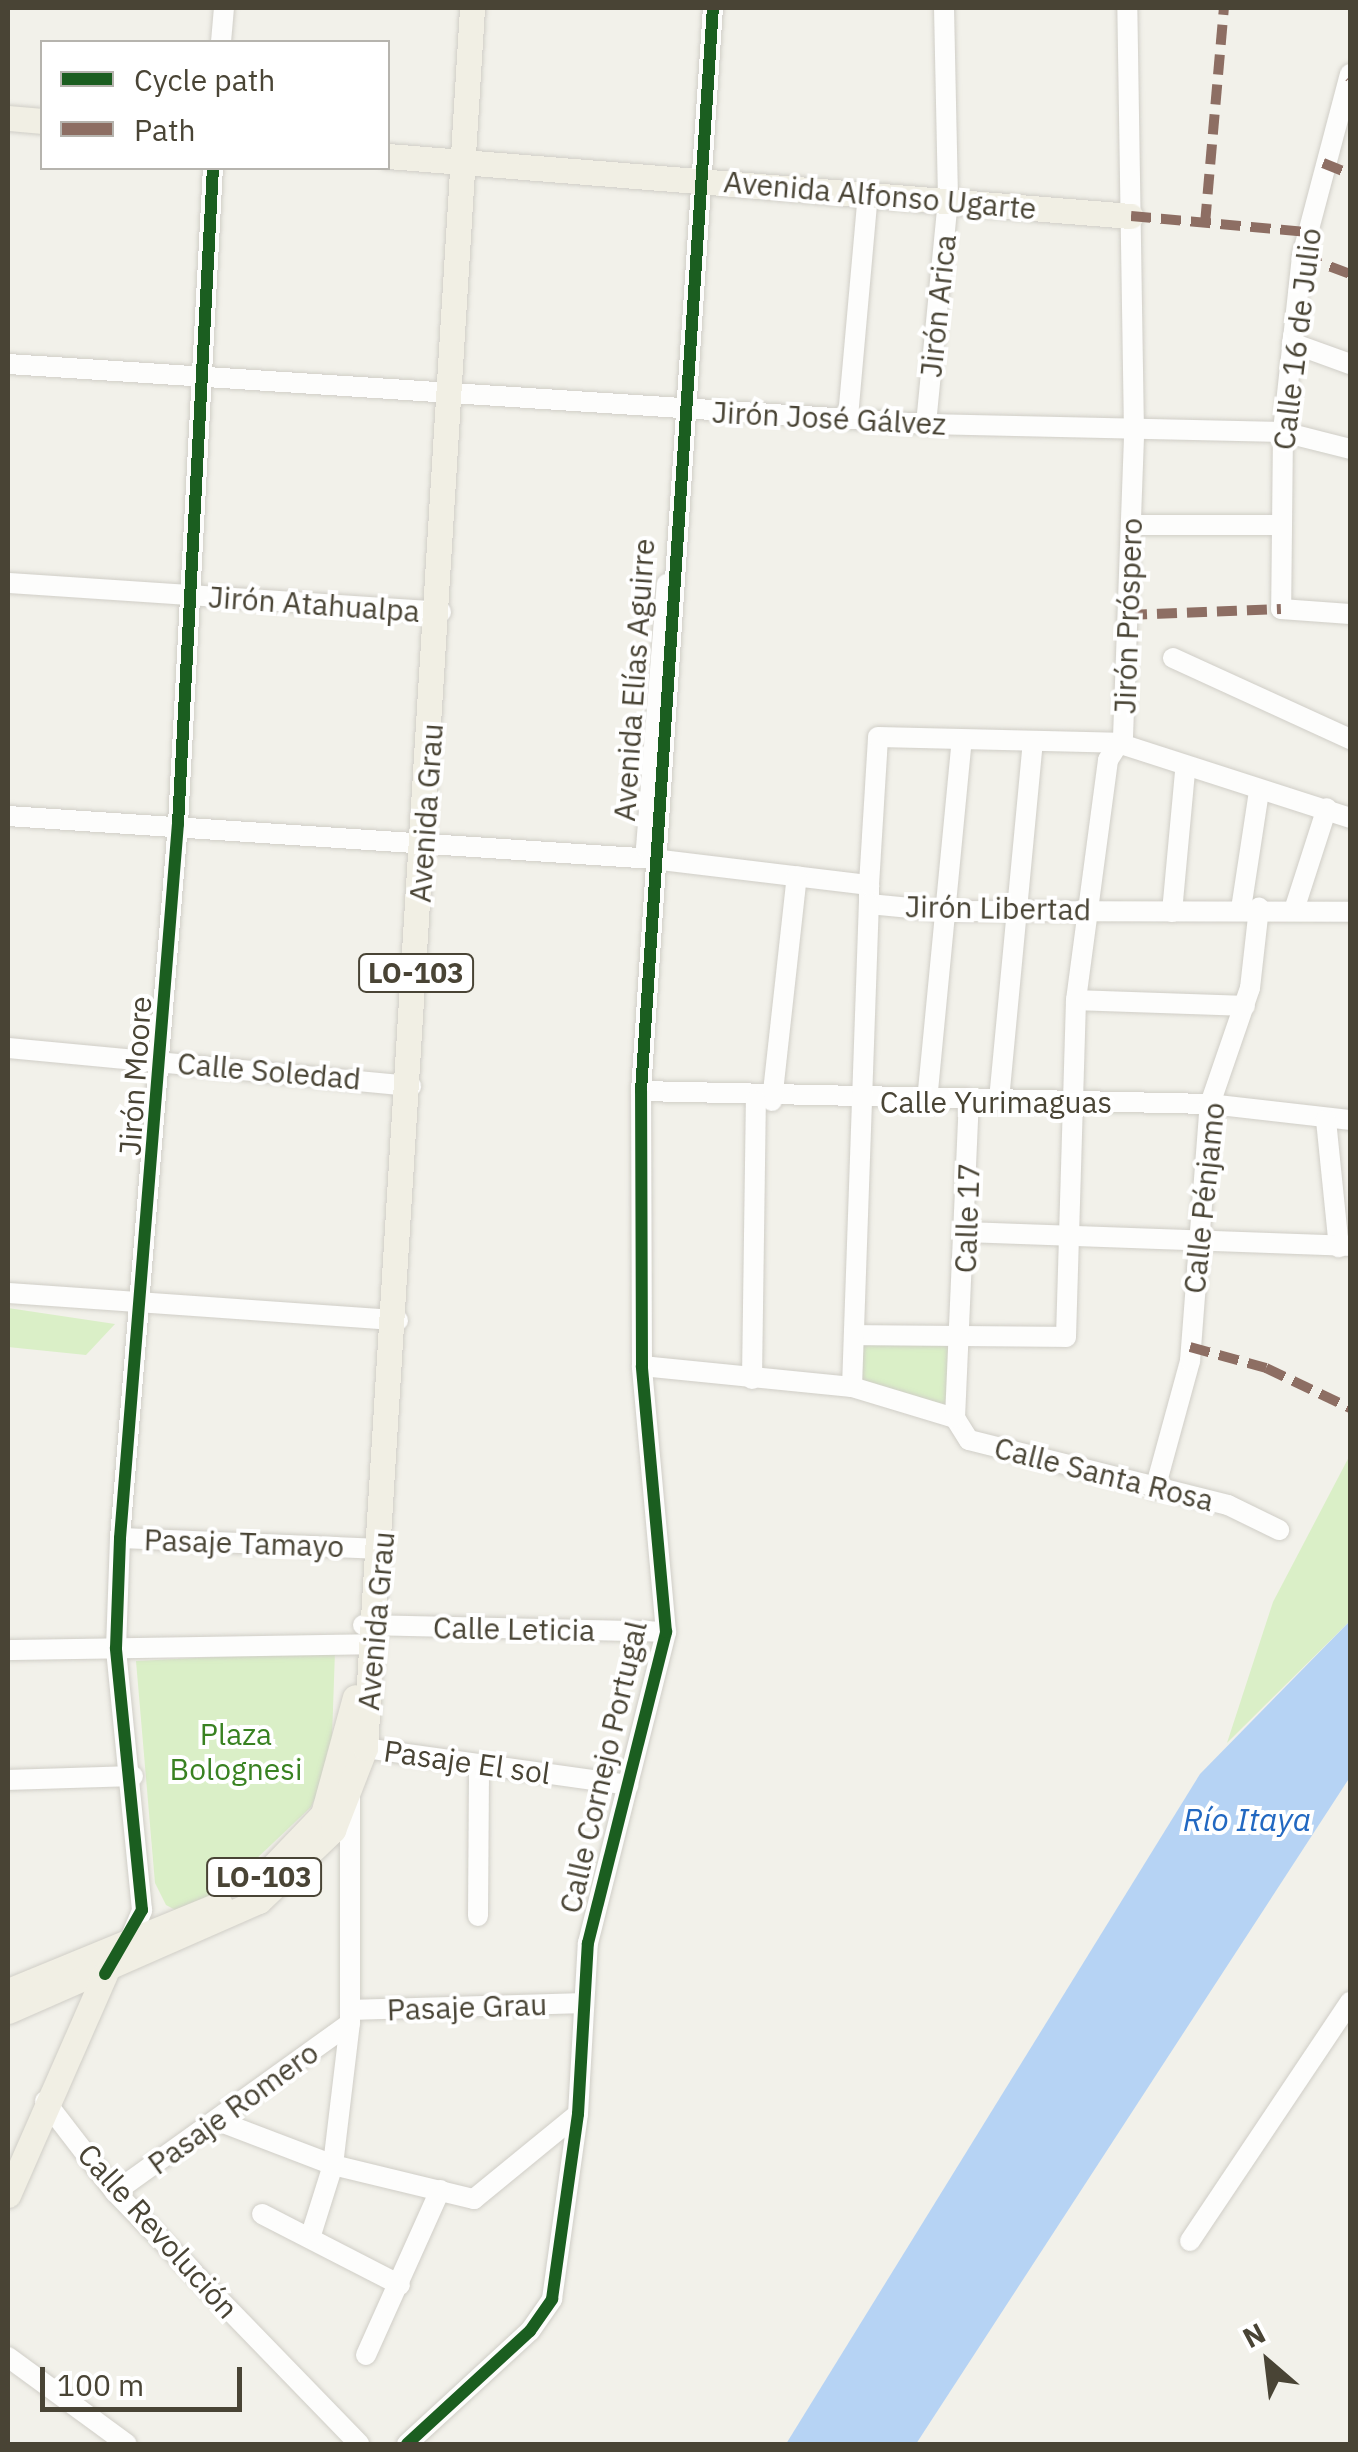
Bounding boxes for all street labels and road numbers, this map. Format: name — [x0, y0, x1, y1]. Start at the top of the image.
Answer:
street label: Avenida Alfonso Ugarte — [722, 163, 1038, 227]
street label: Calle 16 de Julio — [1266, 226, 1328, 452]
street label: Jirón Arica — [913, 233, 963, 379]
street label: Jirón José Gálvez — [711, 394, 947, 442]
street label: Jirón Próspero — [1107, 517, 1149, 715]
street label: Avenida Elías Aguirre — [606, 537, 662, 823]
street label: Jirón Atahualpa — [207, 579, 421, 629]
street label: Avenida Grau — [402, 722, 450, 904]
street label: Jirón Libertad — [905, 888, 1091, 928]
road number: LO-103 — [356, 950, 476, 996]
street label: Jirón Moore — [111, 995, 159, 1157]
street label: Calle Soledad — [176, 1045, 362, 1097]
street label: Calle Yurimaguas — [880, 1084, 1112, 1120]
street label: Calle Pénjamo — [1176, 1101, 1232, 1295]
street label: Calle 17 — [947, 1162, 987, 1274]
street label: Calle Santa Rosa — [991, 1429, 1217, 1519]
street label: Pasaje Tamayo — [143, 1522, 345, 1564]
street label: Avenida Grau — [350, 1530, 402, 1712]
street label: Calle Leticia — [433, 1610, 595, 1648]
street label: Calle Cornejo Portugal — [552, 1617, 654, 1917]
street label: Pasaje El sol — [381, 1732, 553, 1792]
road number: LO-103 — [204, 1854, 324, 1900]
street label: Pasaje Grau — [386, 1986, 548, 2028]
street label: Pasaje Romero — [141, 2034, 325, 2182]
street label: Calle Revolución — [70, 2136, 246, 2326]

